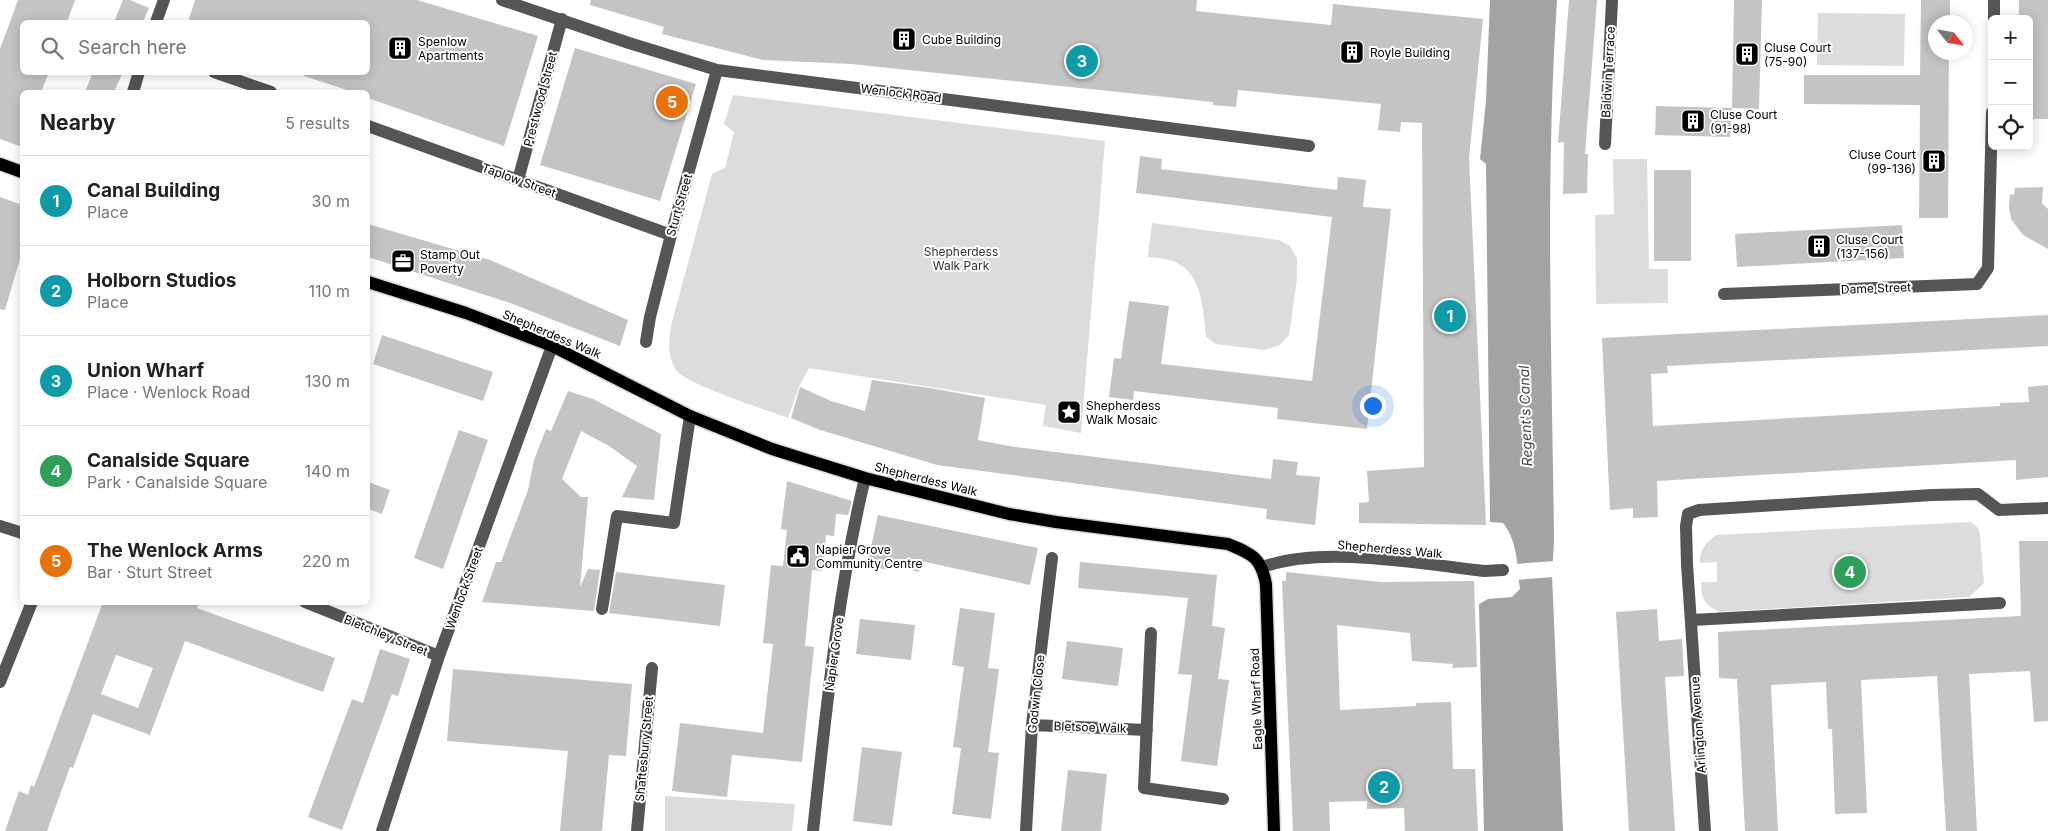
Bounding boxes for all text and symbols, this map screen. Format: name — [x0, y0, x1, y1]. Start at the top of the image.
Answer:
north arrow — [1928, 15, 1973, 60]
map controls — [1988, 15, 2033, 150]
button: + — [1988, 15, 2033, 60]
search box — [20, 20, 370, 75]
building icon: Cube Building — [891, 26, 917, 52]
street label: Baldwin Terrace — [1598, 26, 1618, 118]
place label: Cube Building — [922, 32, 1001, 47]
icon: search — [38, 34, 66, 62]
place label: Spenlow Apartments — [418, 34, 484, 63]
building icon: Spenlow Apartments — [387, 35, 413, 61]
text: Search here — [78, 36, 187, 59]
building icon: Royle Building — [1339, 39, 1365, 65]
place label: Cluse Court (75-90) — [1764, 40, 1831, 69]
building icon: Cluse Court (75-90) — [1734, 41, 1760, 67]
pin: 3 — [1066, 42, 1098, 80]
place label: Royle Building — [1370, 45, 1450, 60]
street label: Prestwood Street — [520, 50, 560, 148]
button: − — [1988, 60, 2033, 105]
street label: Wenlock Road — [860, 81, 942, 105]
pin: 5 — [656, 83, 688, 121]
button: locate — [1988, 105, 2033, 150]
place label: Cluse Court (91-98) — [1710, 107, 1777, 136]
building icon: Cluse Court (91-98) — [1680, 108, 1706, 134]
text: Nearby — [40, 110, 115, 135]
text: 5 results — [285, 113, 350, 133]
place label: Cluse Court (99-136) — [1849, 147, 1916, 176]
building icon: Cluse Court (99-136) — [1921, 148, 1947, 174]
street label: Taplow Street — [480, 160, 558, 200]
street label: Sturt Street — [663, 172, 695, 238]
text: Canal Building — [87, 179, 220, 202]
text: 1 — [53, 191, 59, 211]
text: 30 m — [312, 191, 350, 211]
text: Place — [87, 202, 129, 222]
place label: Cluse Court (137-156) — [1836, 232, 1903, 261]
building icon: Cluse Court (137-156) — [1806, 233, 1832, 259]
park label: Shepherdess Walk Park — [924, 244, 998, 273]
place label: Stamp Out Poverty — [420, 247, 480, 276]
office icon: Stamp Out Poverty — [390, 248, 416, 274]
text: Holborn Studios — [87, 269, 236, 292]
street label: Dame Street — [1841, 279, 1911, 297]
text: 2 — [51, 281, 61, 301]
text: 110 m — [308, 281, 350, 301]
text: Place — [87, 292, 129, 312]
pin: 1 — [1434, 297, 1466, 335]
street label: Shepherdess Walk — [501, 307, 604, 362]
text: Union Wharf — [87, 359, 204, 382]
water label: Regent's Canal — [1515, 365, 1535, 467]
text: 3 — [51, 371, 61, 391]
text: 130 m — [305, 371, 350, 391]
text: Place · Wenlock Road — [87, 382, 250, 402]
your location — [1360, 393, 1386, 419]
place label: Shepherdess Walk Mosaic — [1086, 398, 1161, 427]
place icon: Shepherdess Walk Mosaic — [1056, 399, 1082, 425]
text: Canalside Square — [87, 449, 250, 472]
street label: Shepherdess Walk — [873, 459, 979, 499]
text: 4 — [51, 461, 61, 481]
text: 140 m — [305, 461, 350, 481]
text: Park · Canalside Square — [87, 472, 267, 492]
street label: Shepherdess Walk — [1337, 537, 1444, 561]
text: The Wenlock Arms — [87, 539, 263, 562]
place label: Napier Grove Community Centre — [816, 542, 922, 571]
public building icon: Napier Grove Community Centre — [785, 543, 811, 569]
street label: Wenlock Street — [442, 545, 486, 631]
text: 5 — [51, 551, 61, 571]
text: 220 m — [302, 551, 350, 571]
pin: 4 — [1834, 553, 1866, 591]
text: Bar · Sturt Street — [87, 562, 212, 582]
street label: Bletchley Street — [342, 611, 430, 659]
street label: Napier Grove — [821, 616, 847, 692]
street label: Eagle Wharf Road — [1247, 648, 1265, 750]
street label: Godwin Close — [1024, 654, 1048, 734]
street label: Arlington Avenue — [1687, 676, 1709, 774]
street label: Shaftesbury Street — [632, 696, 656, 802]
street label: Bletsoe Walk — [1053, 718, 1127, 736]
pin: 2 — [1368, 768, 1400, 806]

